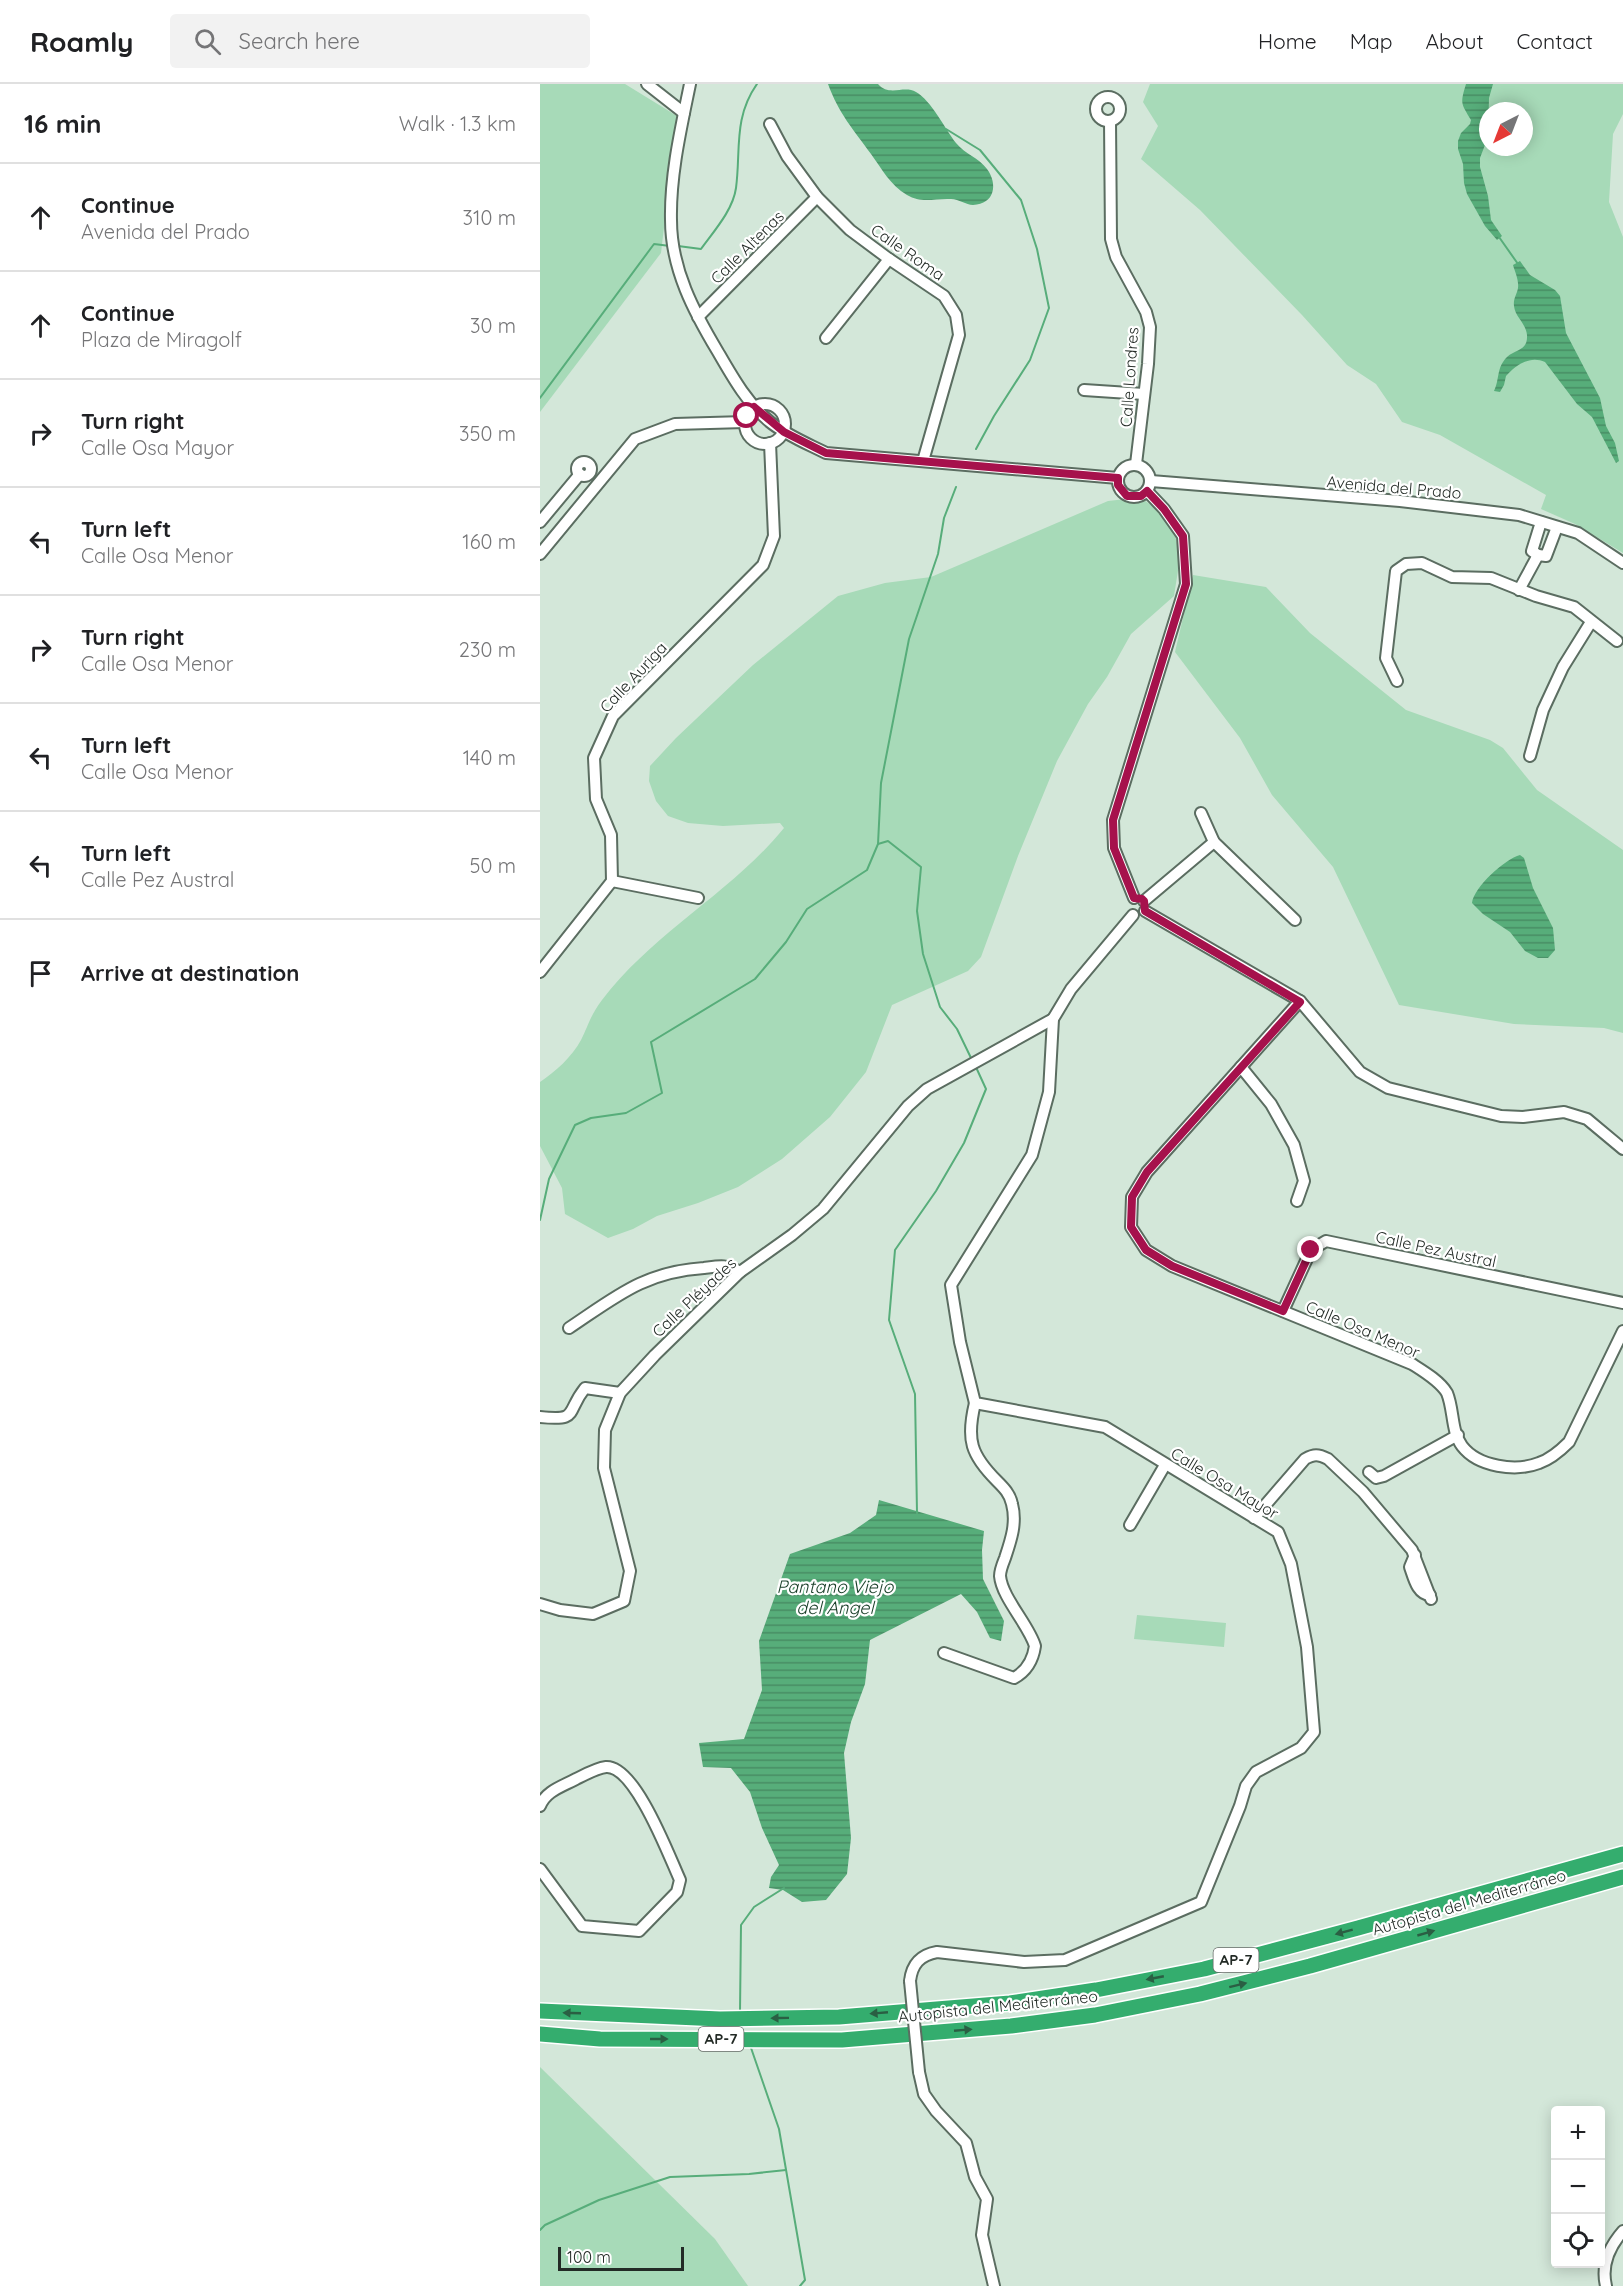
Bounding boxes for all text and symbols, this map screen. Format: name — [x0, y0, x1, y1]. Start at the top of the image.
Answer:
search box — [170, 14, 590, 68]
text: Roamly — [30, 24, 134, 59]
icon: search — [191, 25, 224, 58]
text: Search here — [239, 27, 360, 55]
text: Home — [1258, 28, 1317, 54]
text: Map — [1350, 28, 1393, 54]
text: About — [1426, 28, 1484, 54]
text: Contact — [1517, 28, 1593, 54]
north arrow — [1479, 102, 1533, 156]
text: 16 min — [24, 107, 101, 140]
text: Walk · 1.3 km — [399, 111, 516, 136]
text: Continue — [81, 191, 175, 219]
icon: ahead — [24, 201, 57, 234]
text: 310 m — [463, 205, 516, 230]
street label: Calle Altenas — [706, 206, 788, 288]
text: Avenida del Prado — [81, 219, 250, 244]
street label: Calle Roma — [867, 219, 949, 285]
text: Continue — [81, 299, 175, 327]
icon: ahead — [24, 309, 57, 342]
text: 30 m — [470, 313, 516, 338]
street label: Calle Londres — [1116, 326, 1142, 428]
text: Plaza de Miragolf — [81, 327, 242, 352]
route start — [733, 402, 759, 428]
text: Turn right — [81, 407, 185, 435]
icon: right — [24, 417, 57, 450]
text: 350 m — [459, 421, 516, 446]
text: Calle Osa Mayor — [81, 435, 234, 460]
street label: Avenida del Prado — [1326, 471, 1462, 503]
text: Turn left — [81, 515, 171, 543]
icon: left — [24, 525, 57, 558]
text: 160 m — [462, 529, 516, 554]
text: Calle Osa Menor — [81, 543, 234, 568]
text: Turn right — [81, 623, 185, 651]
icon: right — [24, 633, 57, 666]
text: 230 m — [459, 637, 516, 662]
street label: Calle Auriga — [595, 638, 671, 716]
text: Calle Osa Menor — [81, 651, 234, 676]
text: Turn left — [81, 731, 171, 759]
icon: left — [24, 741, 57, 774]
text: 140 m — [463, 745, 516, 770]
text: Calle Osa Menor — [81, 759, 234, 784]
text: Turn left — [81, 839, 171, 867]
icon: left — [24, 849, 57, 882]
text: 50 m — [470, 853, 516, 878]
text: Calle Pez Austral — [81, 867, 234, 892]
icon: arrive — [24, 957, 57, 990]
text: Arrive at destination — [81, 959, 299, 987]
street label: Calle Pez Austral — [1374, 1226, 1498, 1272]
route end — [1297, 1236, 1323, 1262]
street label: Calle Pléyades — [648, 1253, 740, 1341]
street label: Calle Osa Menor — [1303, 1296, 1423, 1362]
street label: Calle Osa Mayor — [1167, 1443, 1283, 1523]
water label: Pantano Viejo del Angel — [777, 1575, 895, 1619]
street label: Autopista del Mediterráneo — [1370, 1865, 1568, 1939]
one-way arrow — [1335, 1928, 1353, 1937]
one-way arrow — [1417, 1928, 1435, 1937]
road number: AP-7 — [1214, 1948, 1258, 1972]
one-way arrow — [1145, 1974, 1164, 1983]
one-way arrow — [1228, 1979, 1247, 1989]
street label: Autopista del Mediterráneo — [897, 1986, 1099, 2026]
one-way arrow — [562, 2008, 581, 2017]
one-way arrow — [869, 2008, 888, 2018]
one-way arrow — [771, 2013, 790, 2022]
one-way arrow — [953, 2025, 972, 2035]
road number: AP-7 — [698, 2027, 744, 2051]
one-way arrow — [649, 2034, 668, 2044]
map controls — [1551, 2106, 1605, 2268]
button: + — [1551, 2106, 1605, 2160]
button: − — [1551, 2160, 1605, 2214]
button: locate — [1551, 2214, 1605, 2268]
scale bar — [558, 2244, 684, 2272]
text: 100 m — [567, 2247, 611, 2267]

